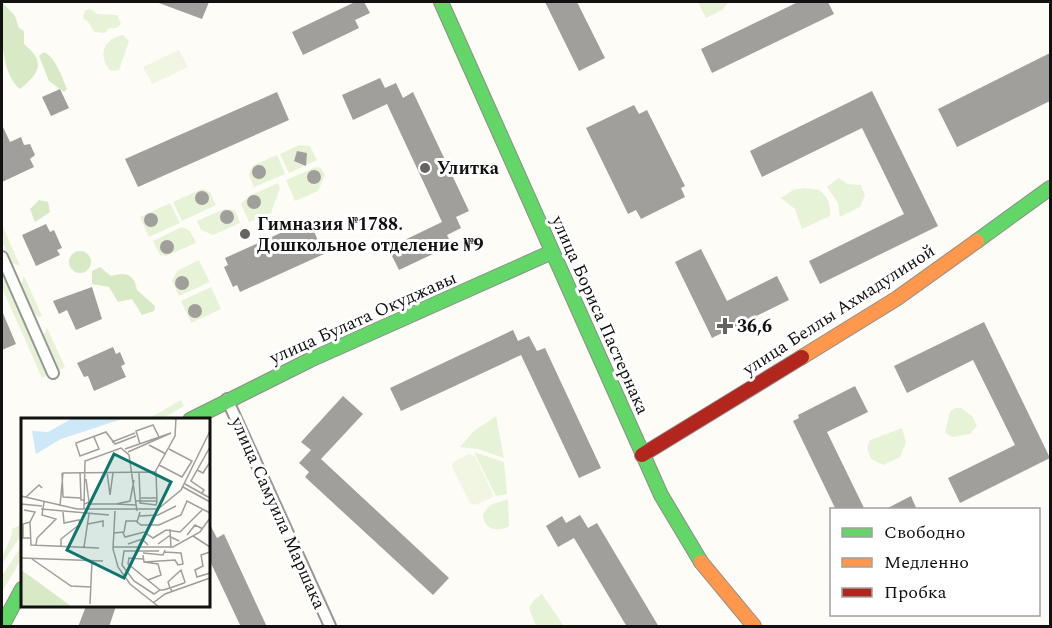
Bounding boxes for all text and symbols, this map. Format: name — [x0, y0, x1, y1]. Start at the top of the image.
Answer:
place label: Улитка — [437, 155, 500, 182]
marker: Улитка — [418, 161, 432, 175]
street label: улица Бориса Пастернака — [544, 210, 656, 419]
place label: Гимназия №1788. Дошкольное отделение №9 — [257, 211, 484, 259]
marker: Гимназия №1788. Дошкольное отделение №9 — [238, 227, 252, 241]
street label: улица Беллы Ахмадулиной — [737, 238, 940, 383]
street label: улица Булата Окуджавы — [264, 265, 461, 372]
place label: 36,6 — [737, 313, 772, 340]
marker: 36,6 — [718, 319, 732, 333]
street label: улица Самуила Маршака — [223, 412, 333, 614]
inset map — [21, 418, 210, 607]
legend — [830, 508, 1040, 616]
text: Свободно — [884, 519, 965, 546]
text: Медленно — [884, 549, 969, 576]
text: Пробка — [884, 579, 947, 606]

